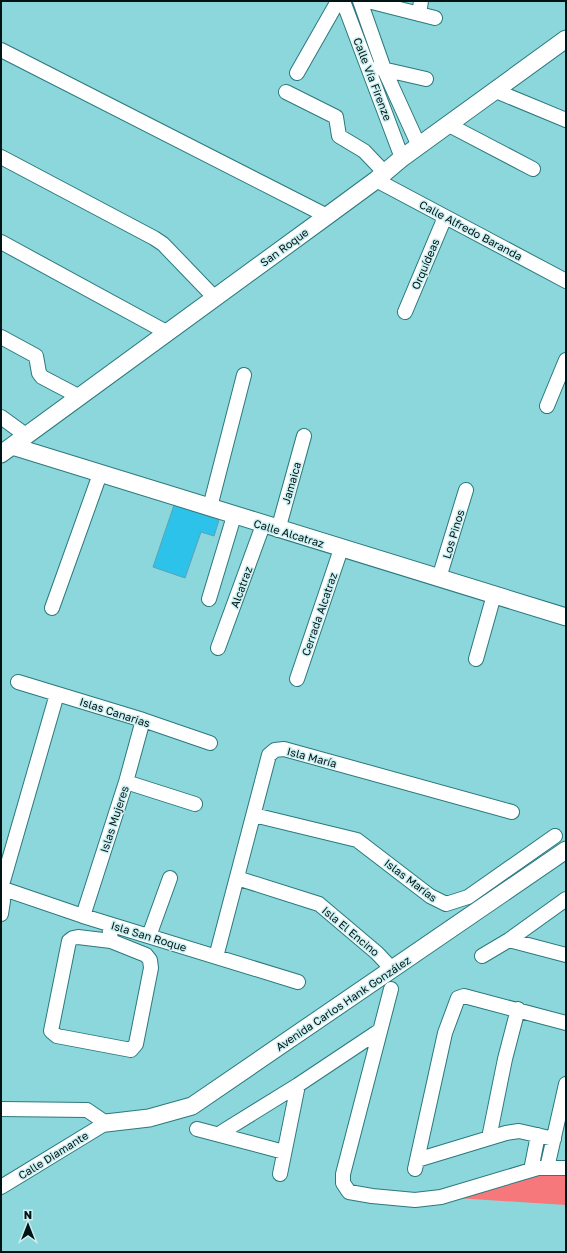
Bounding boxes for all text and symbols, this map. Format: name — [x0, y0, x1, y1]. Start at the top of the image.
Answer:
street label: Calle Vía Firenze — [351, 36, 395, 122]
street label: Calle Alfredo Baranda — [417, 197, 525, 263]
street label: San Roque — [257, 225, 311, 269]
street label: Orquídeas — [408, 237, 442, 291]
street label: Jamaica — [279, 460, 303, 506]
street label: Los Pinos — [439, 508, 467, 560]
street label: Calle Alcatraz — [252, 516, 326, 550]
street label: Alcatraz — [228, 564, 255, 609]
street label: Cerrada Alcatraz — [299, 570, 339, 657]
street label: Islas Canarias — [78, 694, 152, 730]
street label: Isla María — [286, 744, 338, 770]
street label: Islas Mujeres — [97, 784, 131, 854]
street label: Islas Marías — [382, 856, 440, 904]
street label: Isla El Encino — [320, 903, 382, 959]
street label: Isla San Roque — [110, 918, 188, 954]
street label: Avenida Carlos Hank González — [273, 953, 413, 1053]
street label: Calle Diamante — [16, 1128, 90, 1182]
north arrow — [8, 1205, 48, 1245]
text: N — [24, 1208, 32, 1221]

